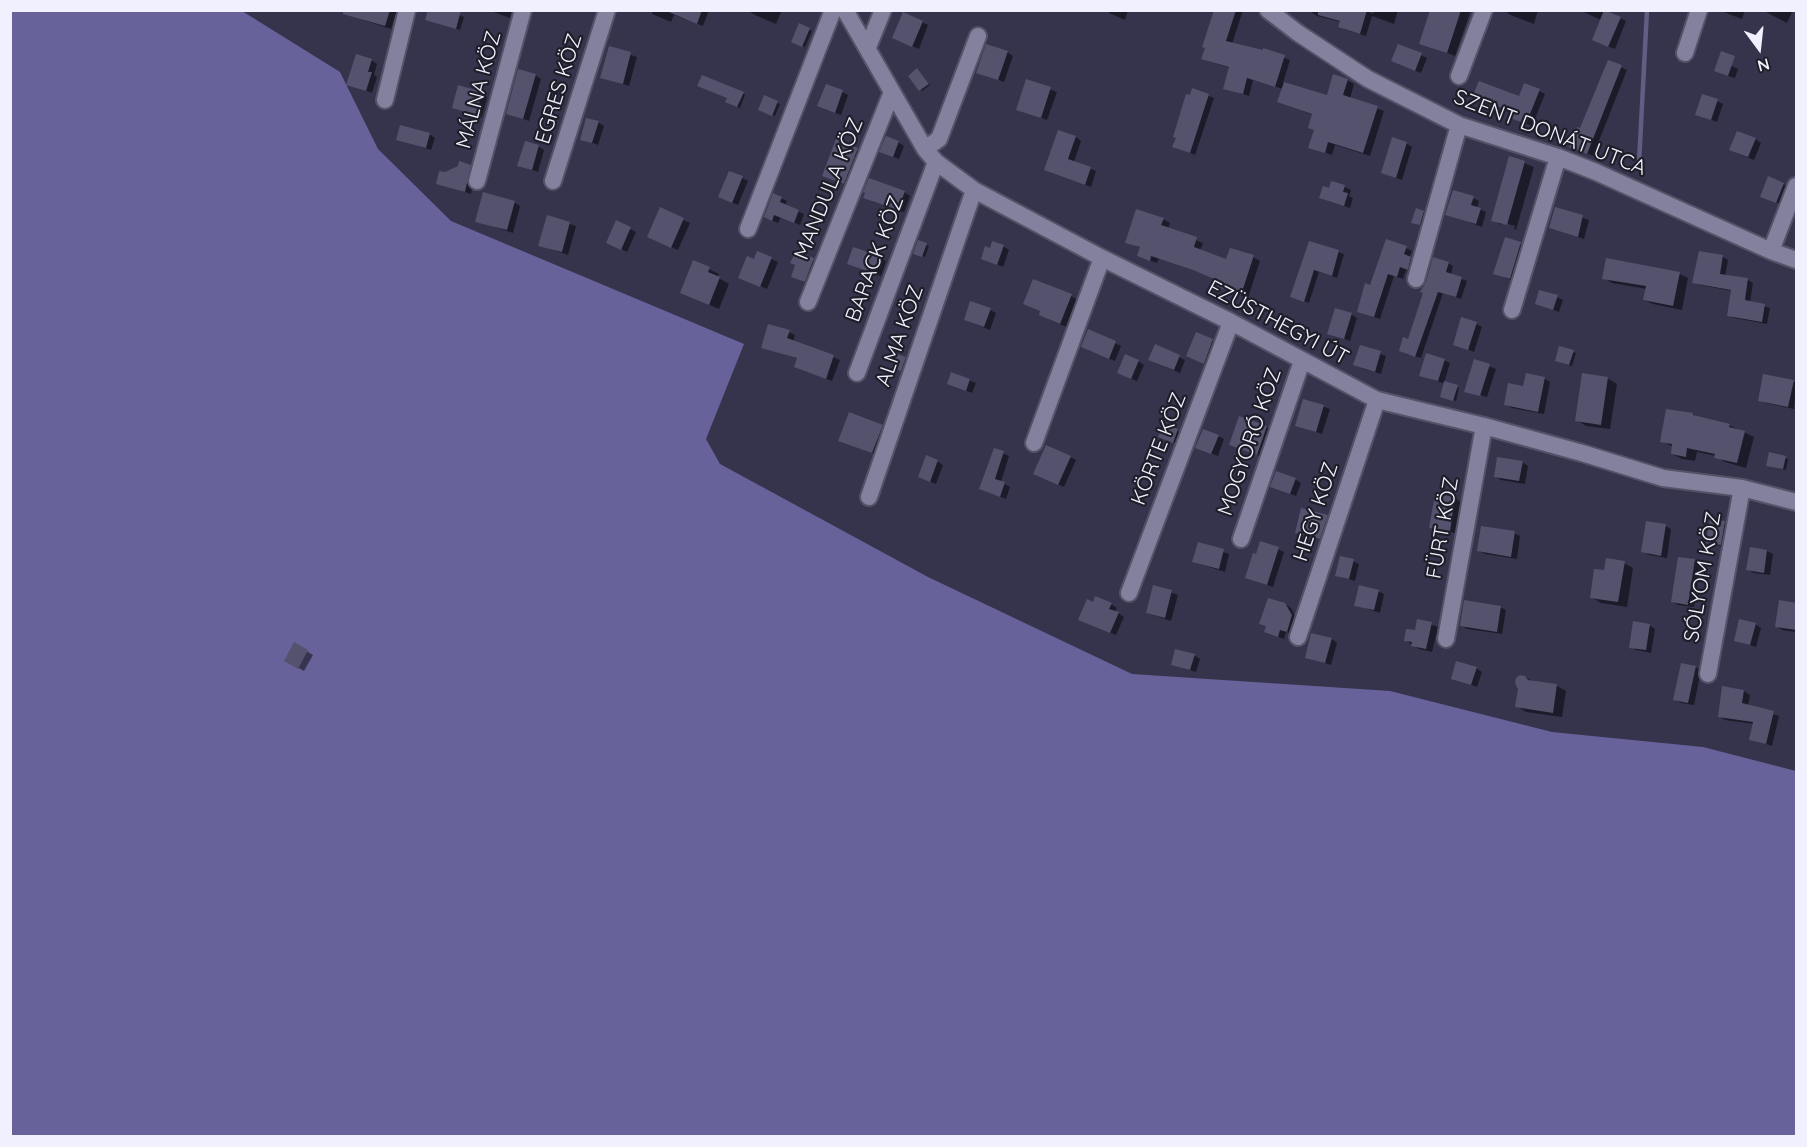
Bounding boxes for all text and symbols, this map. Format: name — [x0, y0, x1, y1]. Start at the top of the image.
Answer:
north arrow — [1729, 18, 1789, 78]
street label: MÁLNA KÖZ — [451, 29, 507, 151]
street label: EGRES KÖZ — [530, 31, 588, 147]
text: N — [1755, 54, 1772, 77]
street label: SZENT DONÁT UTCA — [1450, 85, 1650, 181]
street label: MANDULA KÖZ — [789, 114, 869, 264]
street label: BARACK KÖZ — [841, 193, 909, 325]
street label: EZÜSTHEGYI ÚT — [1203, 275, 1353, 371]
street label: ALMA KÖZ — [871, 282, 929, 390]
street label: MOGYORÓ KÖZ — [1213, 365, 1287, 519]
street label: KÖRTE KÖZ — [1126, 389, 1192, 509]
street label: HEGY KÖZ — [1288, 459, 1344, 565]
street label: FÜRT KÖZ — [1422, 475, 1464, 581]
street label: SÓLYOM KÖZ — [1679, 510, 1727, 644]

